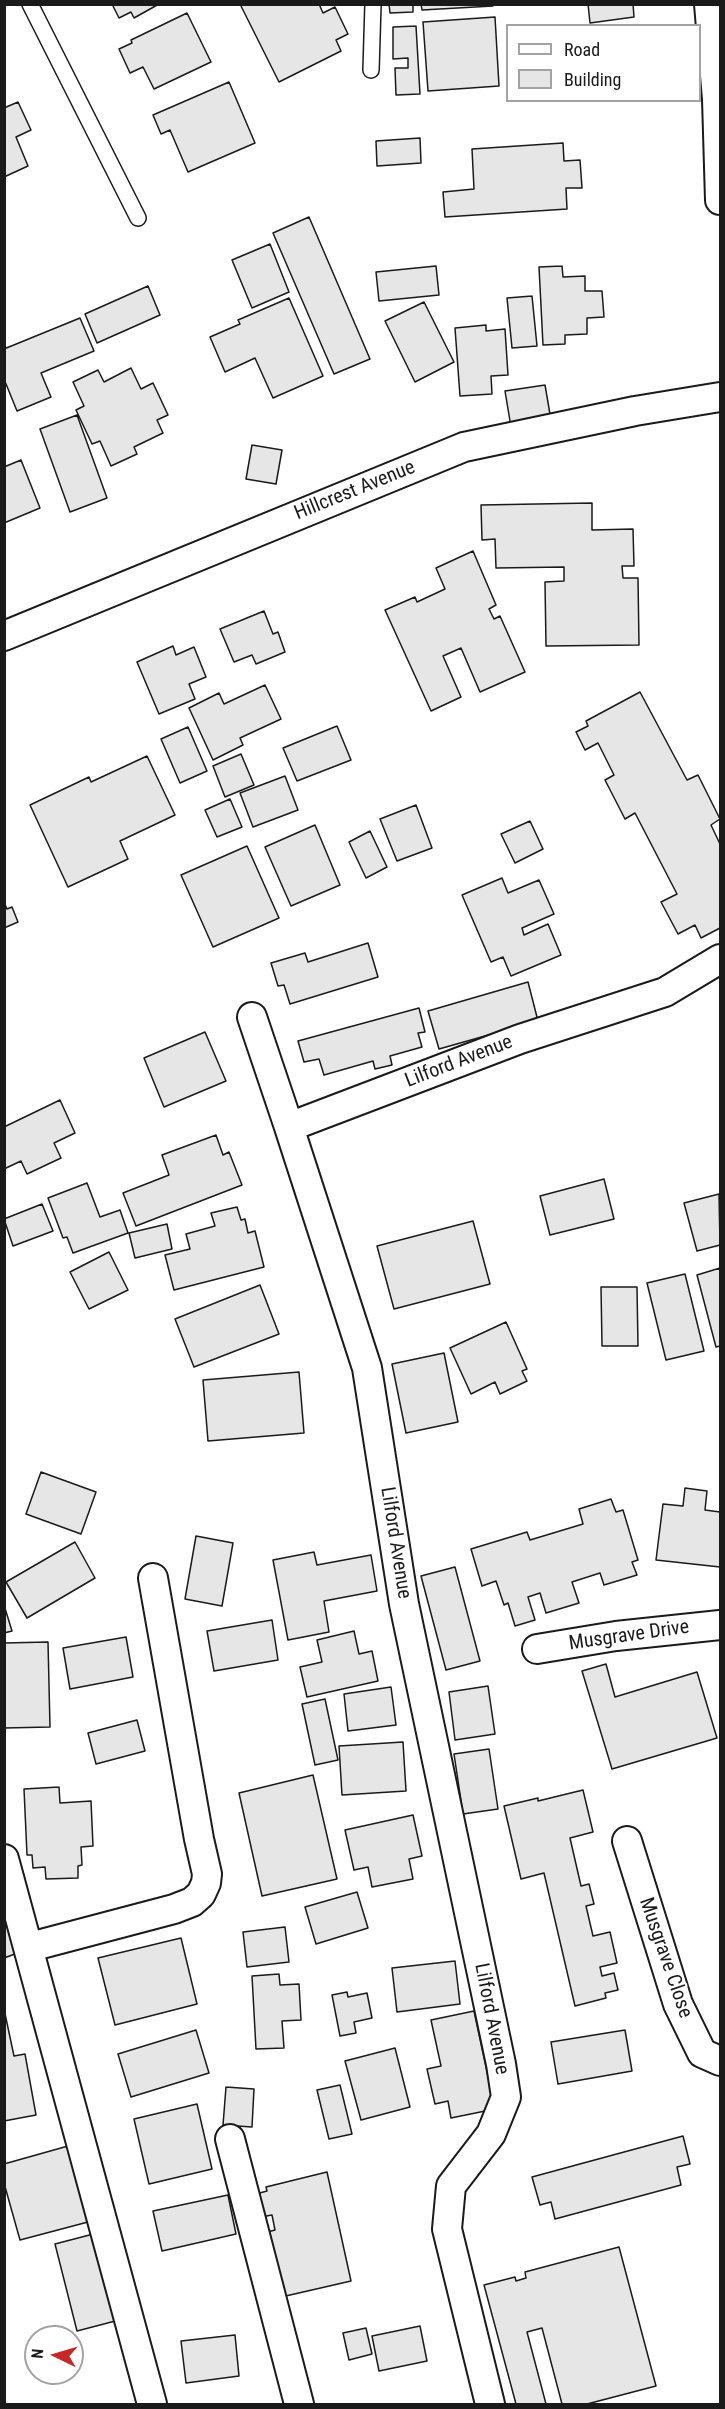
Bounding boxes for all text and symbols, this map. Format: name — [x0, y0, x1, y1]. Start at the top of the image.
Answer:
legend — [506, 24, 701, 102]
text: Road — [564, 39, 600, 60]
text: Building — [564, 69, 621, 90]
street label: Hillcrest Avenue — [291, 456, 419, 526]
street label: Lilford Avenue — [402, 1031, 516, 1093]
street label: Lilford Avenue — [374, 1485, 416, 1601]
street label: Musgrave Drive — [567, 1616, 691, 1656]
street label: Musgrave Close — [633, 1895, 697, 2021]
street label: Lilford Avenue — [468, 1961, 514, 2077]
north arrow — [24, 2325, 84, 2385]
text: N — [28, 2348, 47, 2359]

